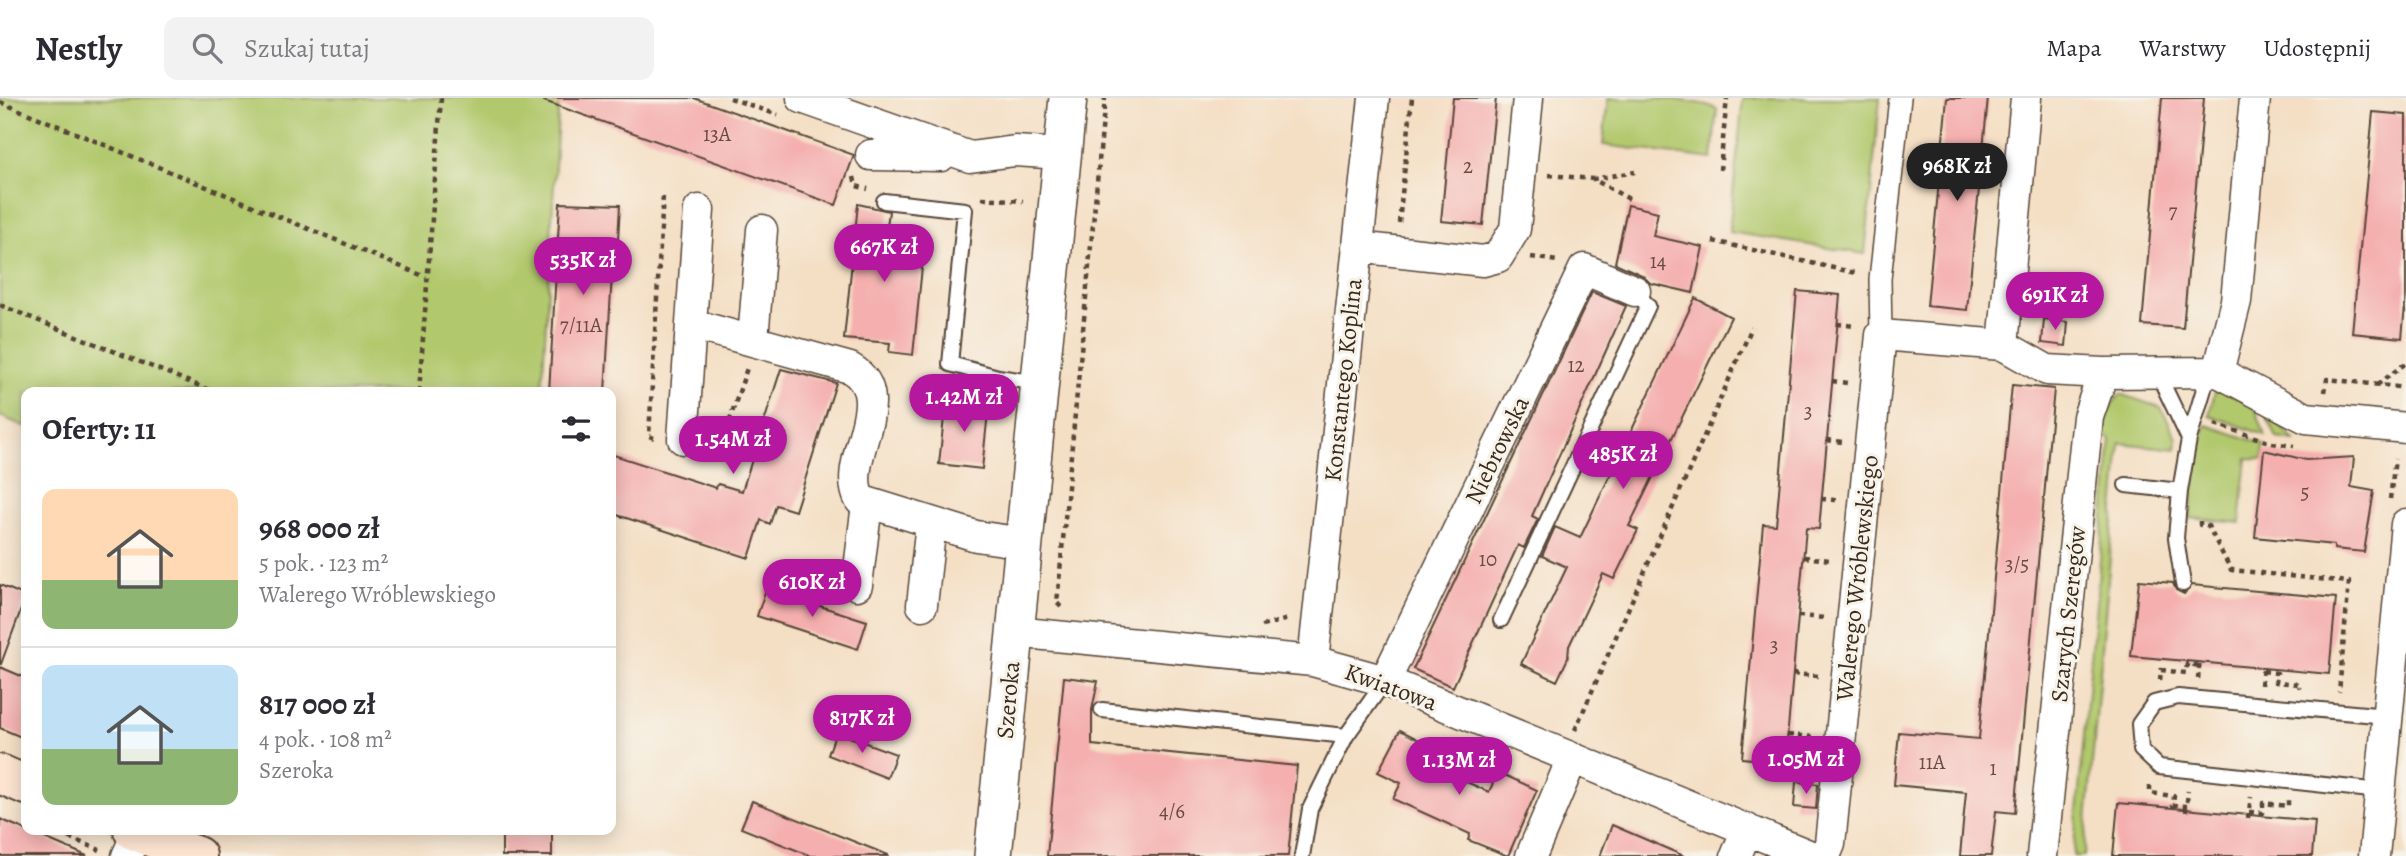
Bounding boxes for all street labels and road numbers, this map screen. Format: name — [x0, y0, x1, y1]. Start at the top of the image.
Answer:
street label: Konstantego Koplina — [1316, 276, 1370, 483]
street label: Niebrowska — [1457, 390, 1537, 509]
street label: Walerego Wróblewskiego — [1828, 453, 1886, 704]
street label: Szarych Szeregów — [2043, 524, 2093, 704]
street label: Kwiatowa — [1340, 655, 1443, 719]
street label: Szeroka — [989, 659, 1027, 740]

